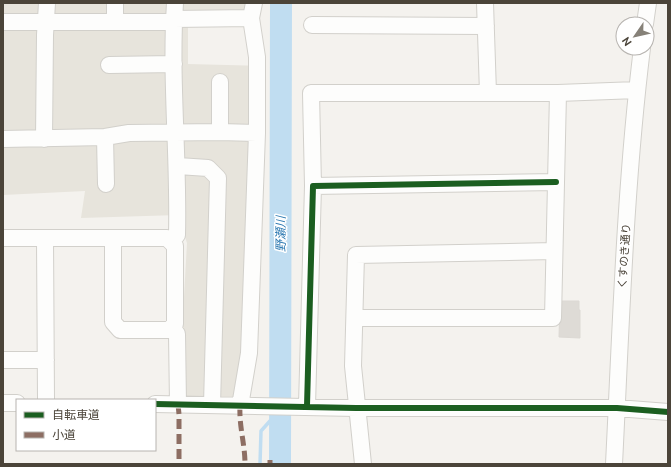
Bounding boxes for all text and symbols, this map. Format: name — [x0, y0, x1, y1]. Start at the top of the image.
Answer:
north arrow — [615, 16, 655, 56]
text: N — [619, 35, 634, 48]
water label: 野瀬川 — [274, 214, 287, 252]
street label: くすのき通り — [616, 223, 632, 289]
legend — [16, 399, 156, 451]
text: 自転車道 — [52, 408, 100, 421]
text: 小道 — [52, 428, 76, 441]

